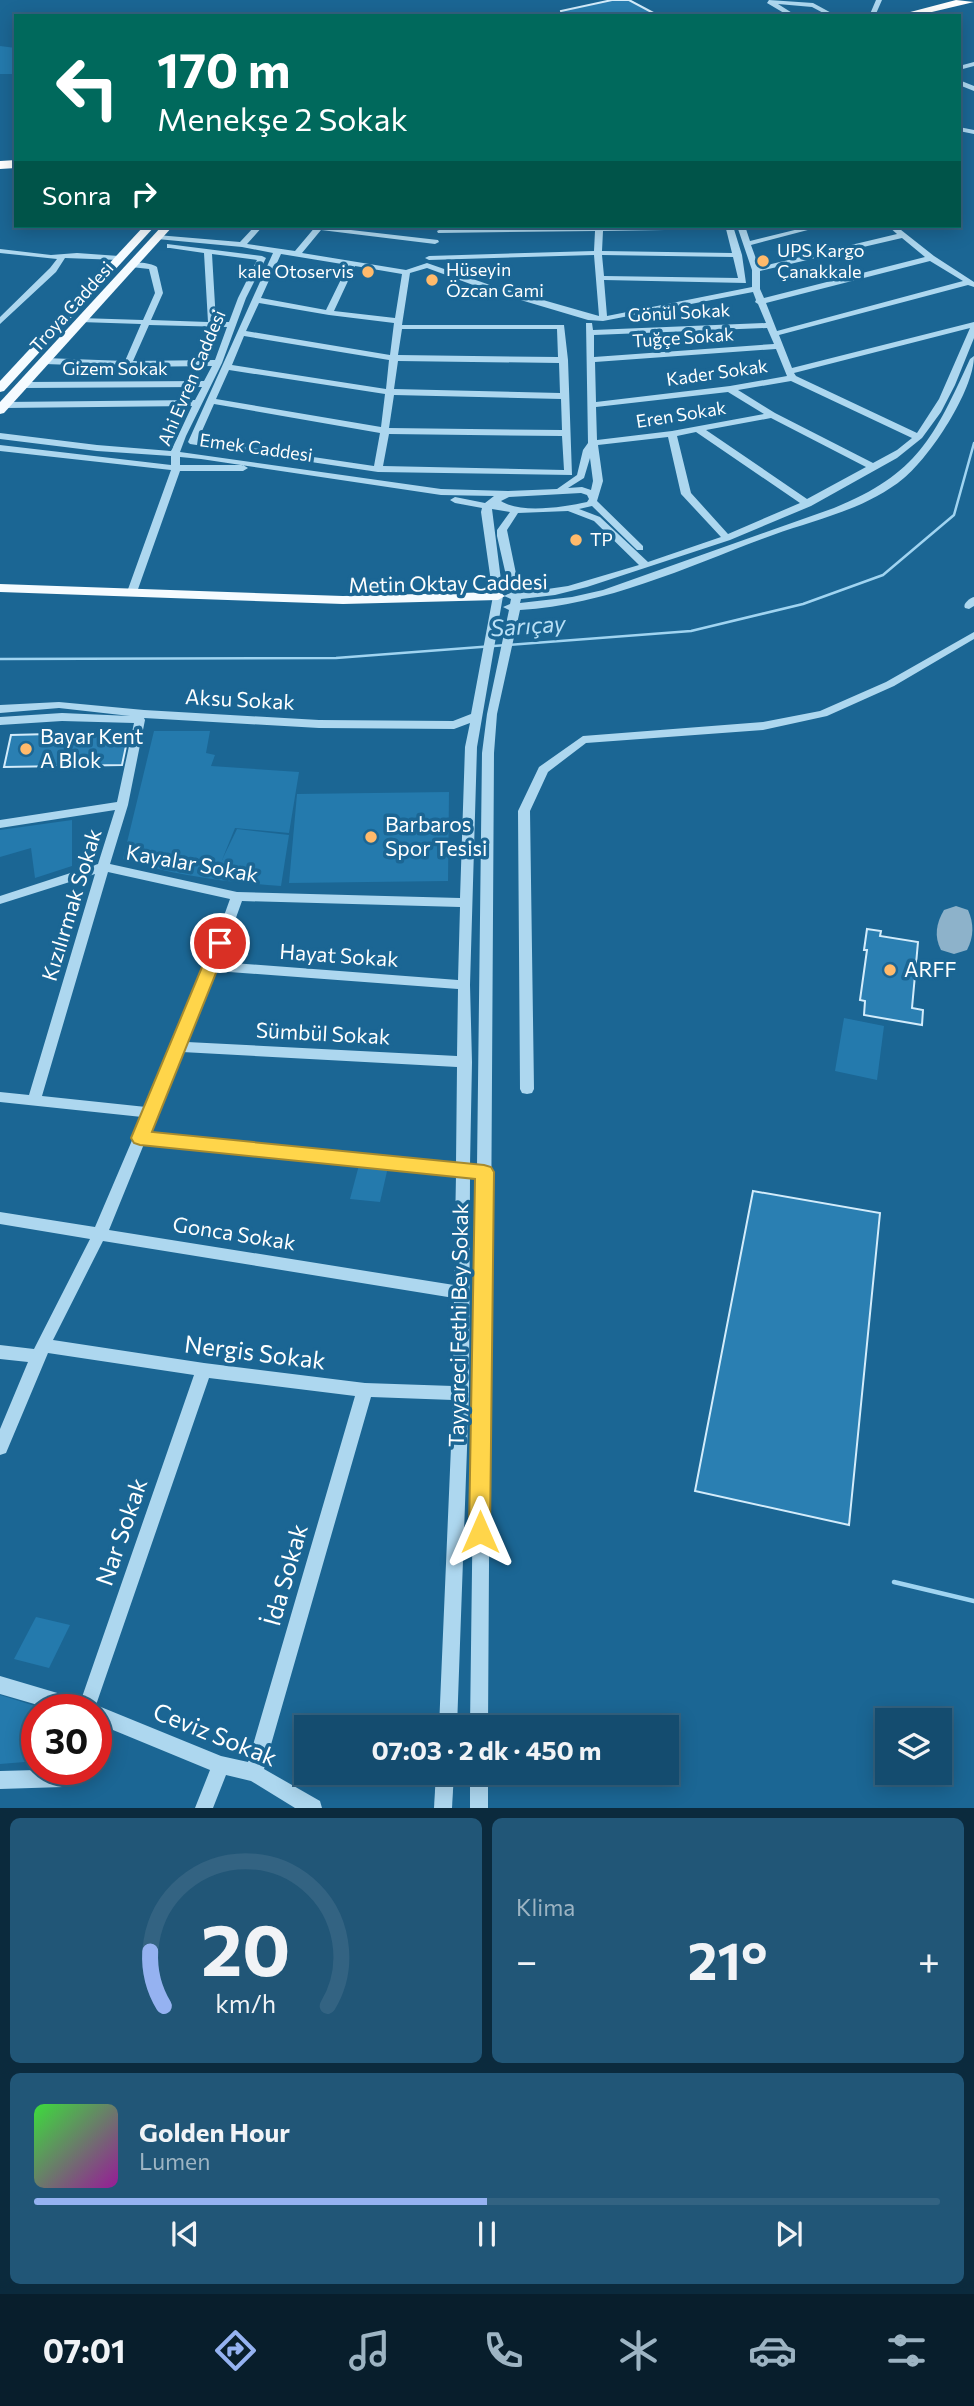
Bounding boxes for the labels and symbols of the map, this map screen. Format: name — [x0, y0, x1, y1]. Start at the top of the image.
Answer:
place label: UPS Kargo Çanakkale — [777, 239, 864, 282]
marker: UPS Kargo Çanakkale — [755, 253, 771, 269]
street label: Troya Caddesi — [25, 257, 118, 356]
place label: Hüseyin Özcan Cami — [446, 258, 544, 301]
place label: kale Otoservis — [238, 260, 354, 282]
marker: kale Otoservis — [360, 264, 376, 280]
marker: Hüseyin Özcan Cami — [424, 272, 440, 288]
street label: Gönül Sokak — [627, 298, 731, 326]
street label: Ahi Evren Caddesi — [153, 306, 230, 449]
street label: Tuğçe Sokak — [631, 322, 735, 352]
street label: Kader Sokak — [665, 354, 769, 390]
street label: Gizem Sokak — [62, 357, 168, 379]
street label: Eren Sokak — [634, 396, 728, 432]
street label: Emek Caddesi — [198, 428, 314, 466]
place label: TP — [590, 528, 613, 550]
marker: TP — [568, 532, 584, 548]
street label: Metin Oktay Caddesi — [348, 568, 548, 597]
water label: Sarıçay — [489, 608, 568, 642]
street label: Aksu Sokak — [185, 683, 296, 714]
place label: Bayar Kent A Blok — [40, 723, 143, 772]
marker: Bayar Kent A Blok — [18, 741, 34, 757]
place label: Barbaros Spor Tesisi — [385, 811, 488, 860]
street label: Kızılırmak Sokak — [36, 825, 106, 984]
marker: Barbaros Spor Tesisi — [363, 829, 379, 845]
street label: Kayalar Sokak — [124, 839, 260, 886]
pin — [190, 913, 250, 973]
street label: Hayat Sokak — [279, 938, 400, 971]
place label: ARFF — [904, 956, 957, 981]
marker: ARFF — [882, 962, 898, 978]
street label: Sümbül Sokak — [255, 1017, 391, 1049]
street label: Tayyareci Fethi Bey Sokak — [443, 1203, 472, 1447]
street label: Gonca Sokak — [171, 1210, 297, 1255]
street label: Nergis Sokak — [183, 1328, 327, 1375]
street label: Nar Sokak — [89, 1474, 152, 1589]
position arrow — [443, 1495, 517, 1569]
street label: İda Sokak — [256, 1520, 313, 1629]
speed limit sign: 30 — [21, 1694, 112, 1785]
street label: Ceviz Sokak — [149, 1696, 282, 1772]

